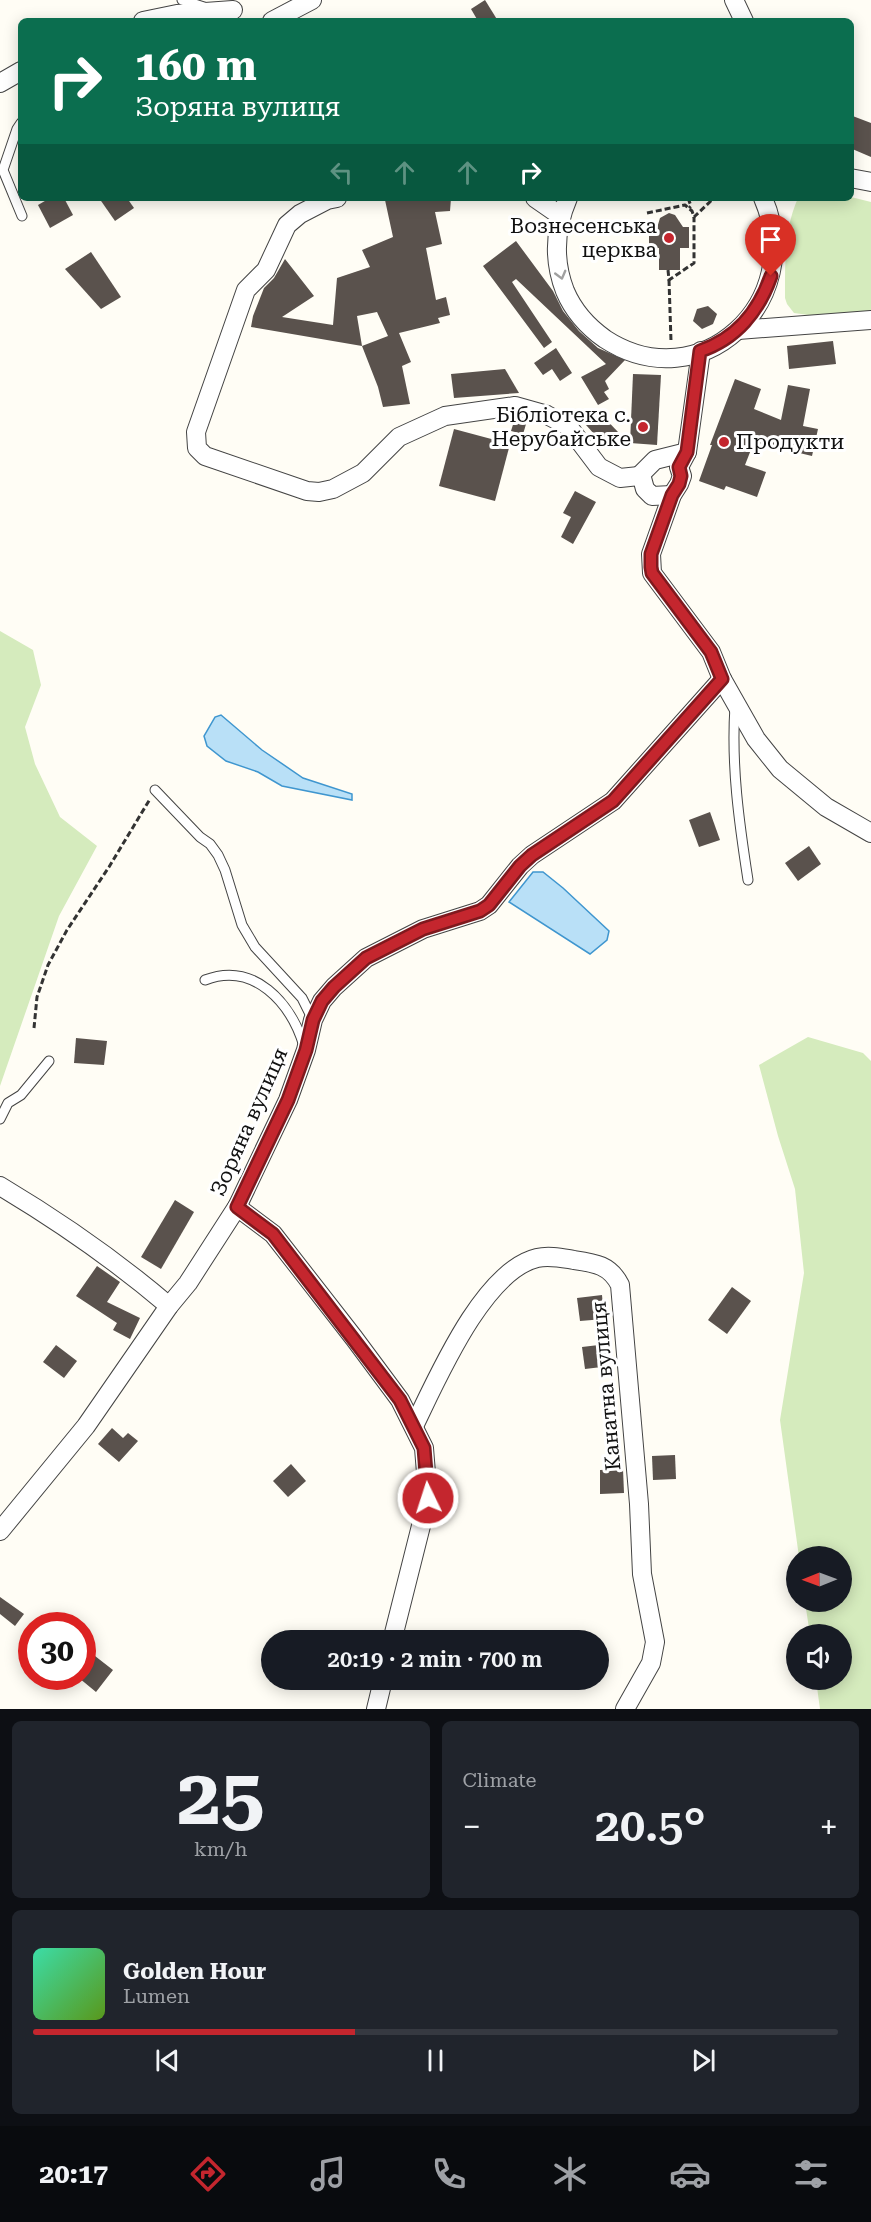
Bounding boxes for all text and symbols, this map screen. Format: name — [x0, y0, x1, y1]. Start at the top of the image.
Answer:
text: 160 m — [135, 41, 257, 90]
icon: right — [36, 42, 114, 120]
text: Зоряна вулиця — [135, 91, 340, 123]
icon: left — [325, 156, 358, 189]
icon: ahead — [388, 156, 421, 189]
icon: ahead — [451, 156, 484, 189]
icon: right — [514, 156, 547, 189]
place label: Вознесенська церква — [510, 214, 658, 262]
pin — [745, 214, 796, 276]
icon: arrive — [754, 223, 787, 256]
marker: Вознесенська церква — [662, 231, 676, 245]
one-way arrow — [553, 270, 566, 280]
place label: Бібліотека с. Нерубайське — [491, 403, 631, 451]
marker: Бібліотека с. Нерубайське — [636, 420, 650, 434]
place label: Продукти — [736, 430, 844, 454]
marker: Продукти — [717, 435, 731, 449]
street label: Зоряна вулиця — [206, 1044, 292, 1200]
street label: Канатна вулиця — [587, 1300, 625, 1472]
position arrow — [396, 1466, 460, 1530]
north arrow — [786, 1546, 852, 1612]
map controls — [786, 1546, 852, 1690]
speed limit sign: 30 — [18, 1612, 96, 1690]
button: sound — [786, 1624, 852, 1690]
text: 20:19 · 2 min · 700 m — [328, 1647, 542, 1672]
text: 25 — [177, 1752, 264, 1843]
text: Climate — [463, 1768, 537, 1792]
text: 20.5° — [595, 1799, 706, 1852]
text: − — [463, 1807, 481, 1846]
text: + — [820, 1807, 838, 1846]
text: km/h — [194, 1837, 248, 1861]
text: Golden Hour — [123, 1959, 266, 1984]
text: Lumen — [123, 1984, 190, 2008]
icon: previous — [151, 2044, 184, 2077]
icon: pause — [419, 2044, 452, 2077]
icon: next — [687, 2044, 720, 2077]
icon: directions — [187, 2153, 229, 2195]
icon: music — [307, 2153, 349, 2195]
icon: phone — [428, 2153, 470, 2195]
icon: climate — [549, 2153, 591, 2195]
icon: car — [669, 2153, 711, 2195]
icon: filters — [790, 2153, 832, 2195]
text: 20:17 — [39, 2158, 108, 2190]

